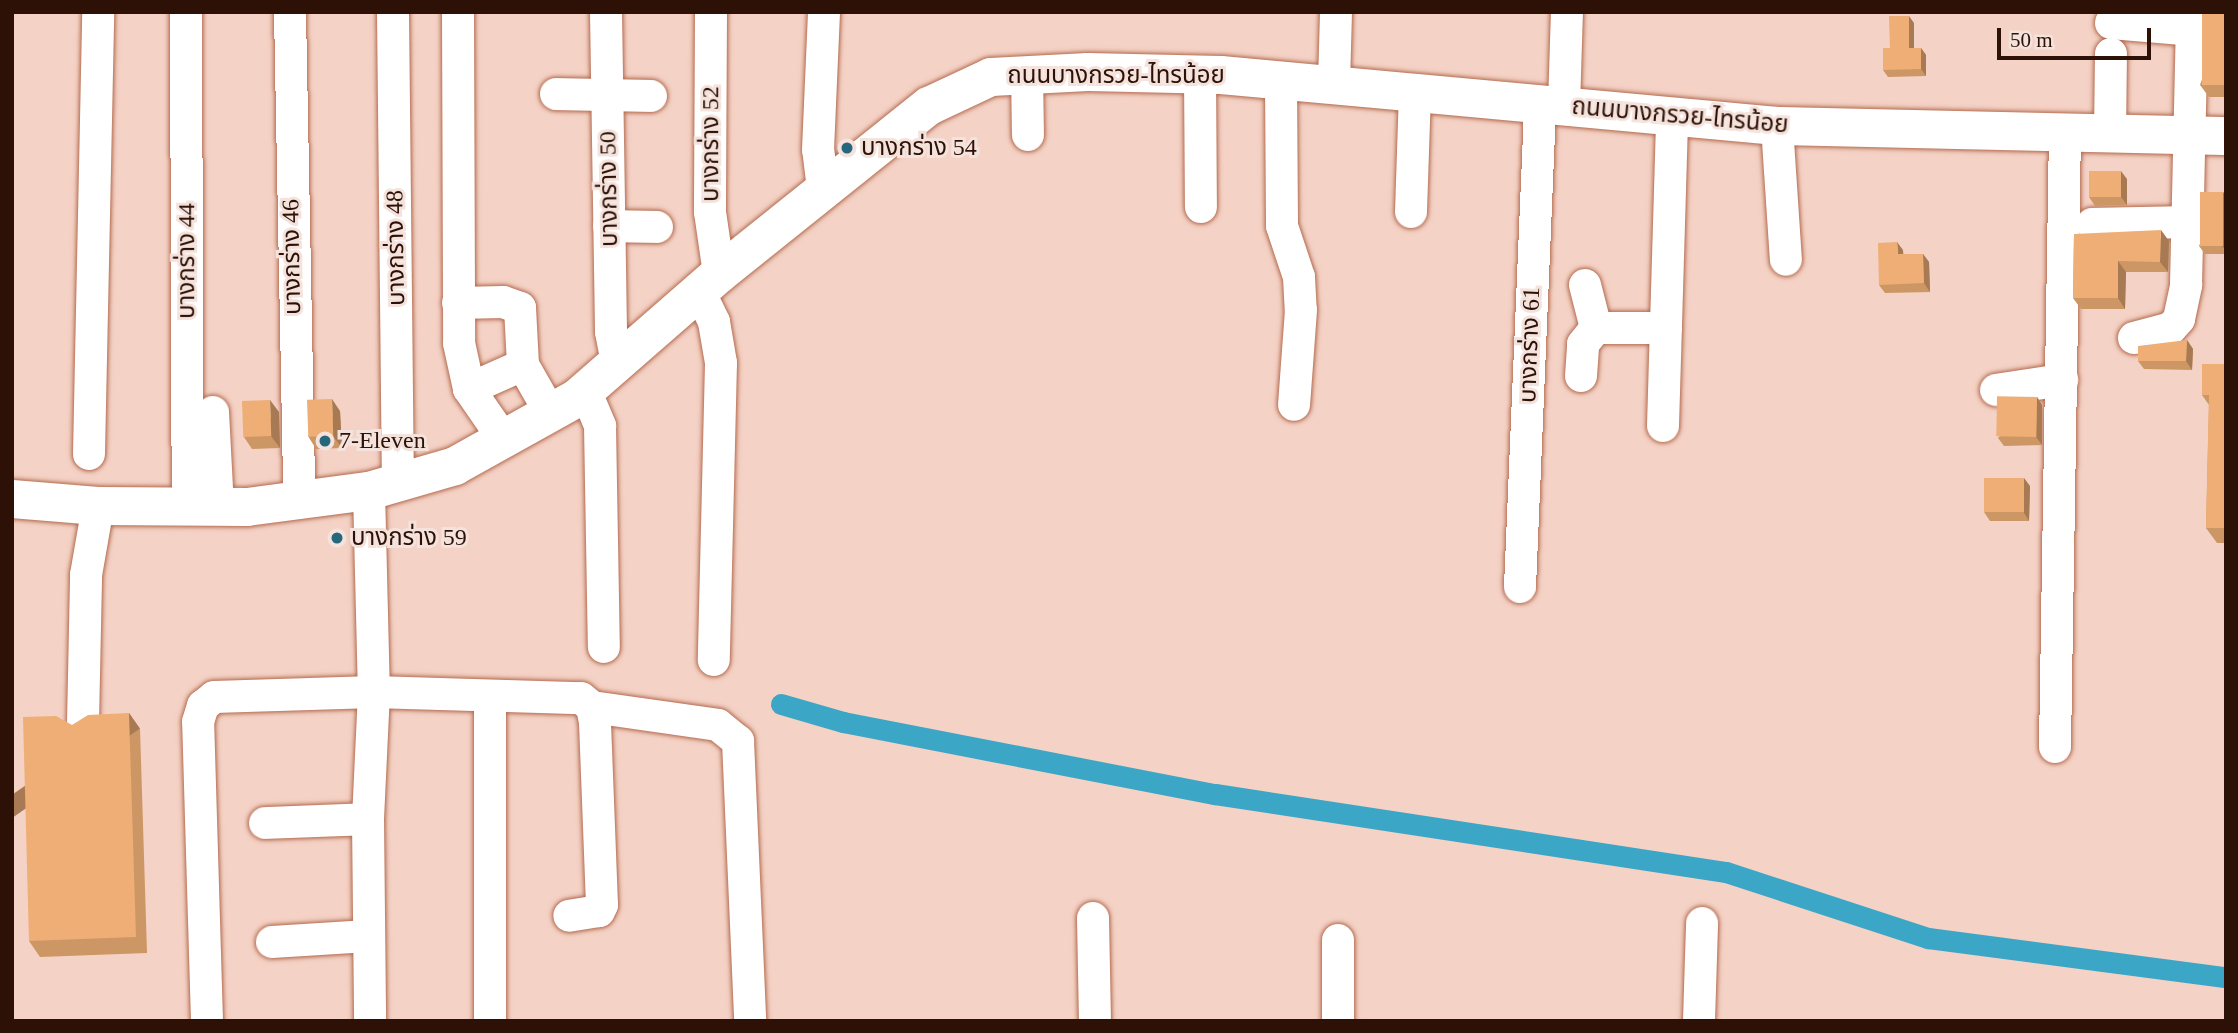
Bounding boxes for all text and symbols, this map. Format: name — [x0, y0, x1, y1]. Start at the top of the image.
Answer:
scale bar — [2000, 14, 2154, 58]
text: 50 m — [2010, 28, 2053, 52]
street label: ถนนบางกรวย-ไทรน้อย — [1007, 62, 1225, 90]
street label: บางกร่าง 52 — [697, 86, 725, 202]
street label: ถนนบางกรวย-ไทรน้อย — [1570, 92, 1790, 140]
street label: บางกร่าง 50 — [594, 131, 624, 247]
place label: บางกร่าง 54 — [861, 134, 977, 162]
marker: บางกร่าง 54 — [839, 140, 855, 156]
street label: บางกร่าง 48 — [381, 190, 411, 306]
street label: บางกร่าง 46 — [277, 199, 307, 315]
street label: บางกร่าง 44 — [173, 203, 201, 319]
street label: บางกร่าง 61 — [1514, 287, 1546, 403]
place label: 7-Eleven — [339, 427, 426, 455]
marker: 7-Eleven — [317, 433, 333, 449]
place label: บางกร่าง 59 — [351, 524, 467, 552]
marker: บางกร่าง 59 — [329, 530, 345, 546]

